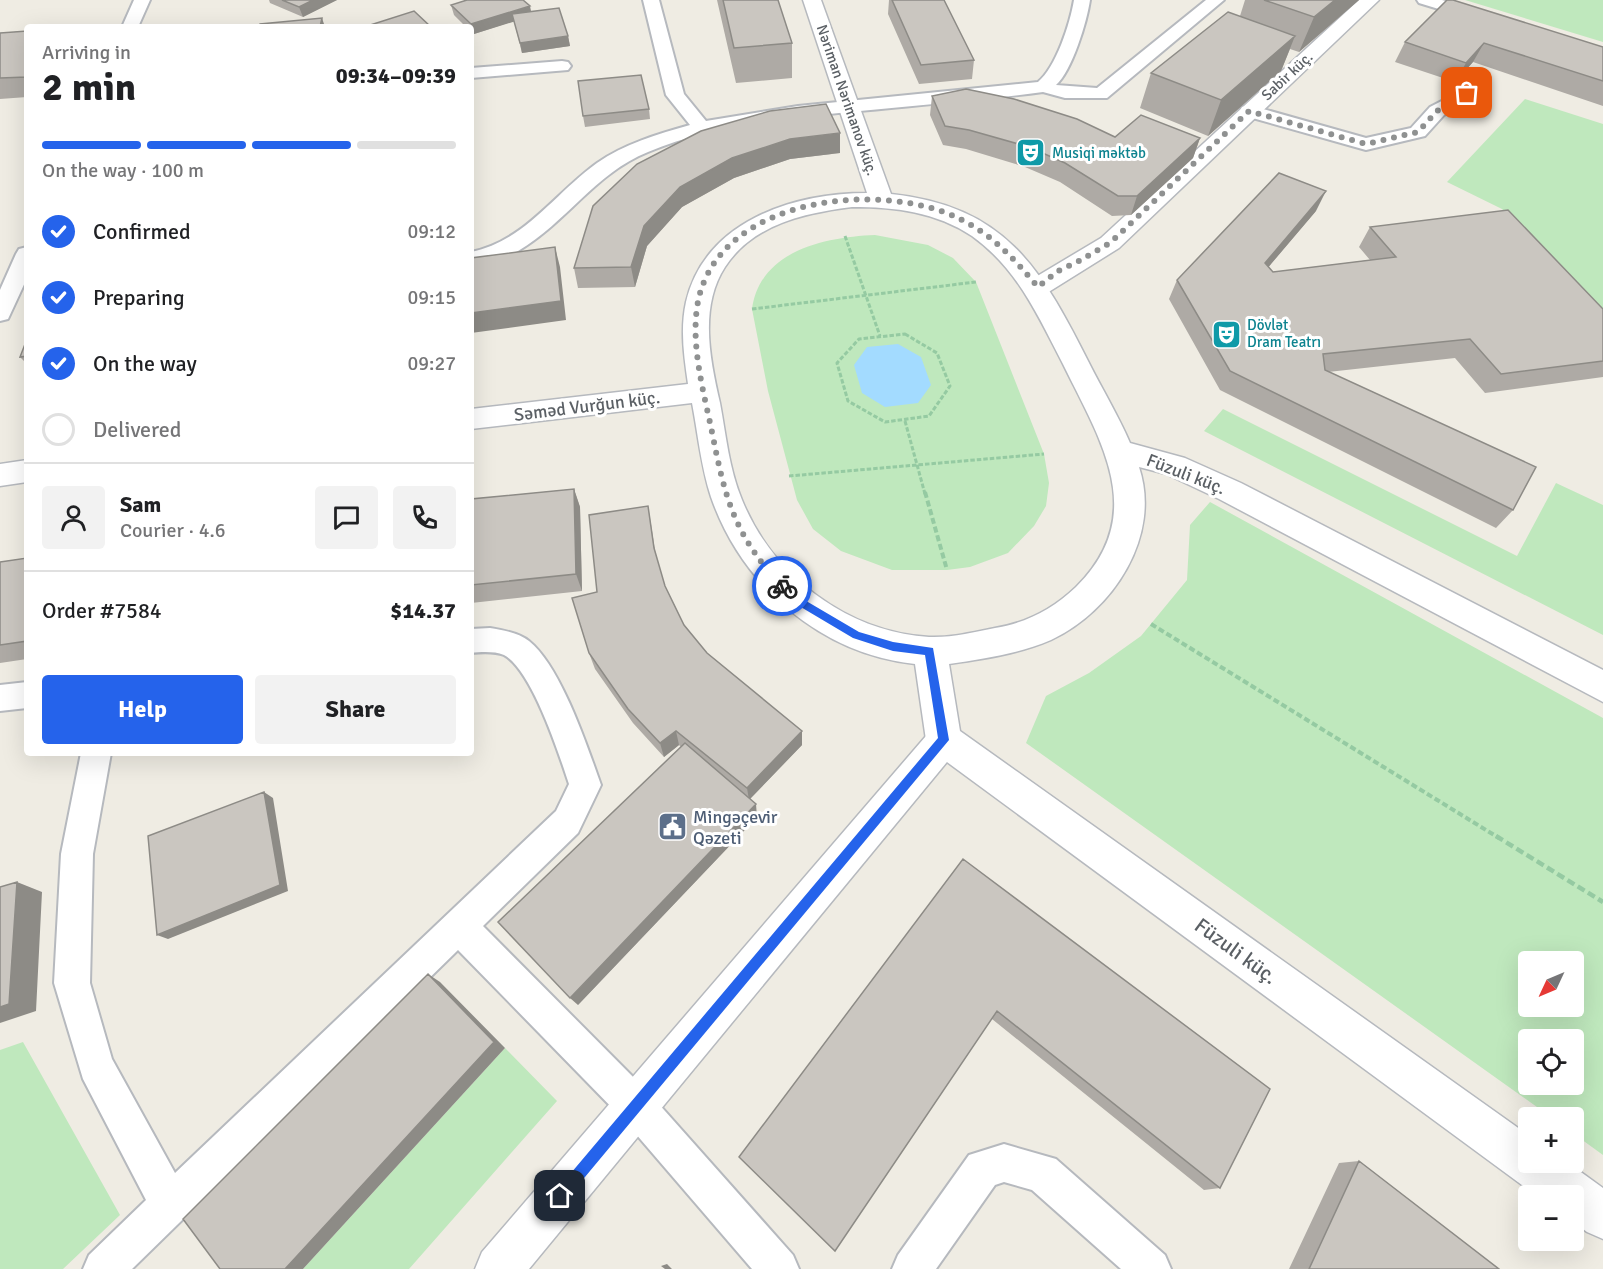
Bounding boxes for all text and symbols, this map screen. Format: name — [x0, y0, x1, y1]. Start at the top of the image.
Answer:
street label: Nəriman Nərimanov küç. — [813, 22, 881, 178]
text: Arriving in — [42, 40, 131, 65]
street label: Sabir küç. — [1258, 48, 1316, 104]
text: 09:34–09:39 — [336, 62, 456, 89]
text: 2 min — [42, 63, 136, 111]
pin — [1441, 67, 1492, 118]
icon: bag — [1450, 76, 1483, 109]
theatre icon: Musiqi məktəb — [1015, 137, 1047, 169]
place label: Musiqi məktəb — [1052, 144, 1146, 162]
text: On the way · 100 m — [42, 158, 204, 183]
icon: check — [42, 215, 75, 248]
text: Confirmed — [93, 218, 191, 245]
text: 09:12 — [407, 219, 456, 244]
icon: check — [42, 281, 75, 314]
text: Preparing — [93, 284, 185, 311]
text: 09:15 — [407, 285, 456, 310]
place label: Dövlət Dram Teatrı — [1247, 316, 1321, 351]
theatre icon: Dövlət Dram Teatrı — [1210, 318, 1242, 350]
icon: check — [42, 347, 75, 380]
text: On the way — [93, 350, 197, 377]
text: 09:27 — [407, 351, 456, 376]
street label: Səməd Vurğun küç. — [513, 386, 661, 426]
text: Delivered — [93, 416, 181, 443]
street label: Füzuli küç. — [1144, 449, 1228, 499]
button: person — [42, 486, 105, 549]
button: chat — [315, 486, 378, 549]
button: phone — [393, 486, 456, 549]
text: Sam — [120, 491, 161, 518]
text: Courier · 4.6 — [120, 518, 226, 543]
courier — [752, 556, 812, 616]
icon: bike — [766, 570, 799, 603]
text: Order #7584 — [42, 597, 162, 624]
text: $14.37 — [390, 597, 456, 624]
button: Help — [42, 675, 243, 744]
button: Share — [255, 675, 456, 744]
place label: Mingəçevir Qəzeti — [693, 806, 778, 849]
public building icon: Mingəçevir Qəzeti — [656, 811, 688, 843]
street label: Füzuli küç. — [1189, 912, 1283, 990]
north arrow — [1518, 951, 1584, 1017]
map controls — [1518, 951, 1584, 1251]
button: locate — [1518, 1029, 1584, 1095]
button: + — [1518, 1107, 1584, 1173]
pin — [534, 1170, 585, 1221]
icon: home — [543, 1179, 576, 1212]
button: − — [1518, 1185, 1584, 1251]

